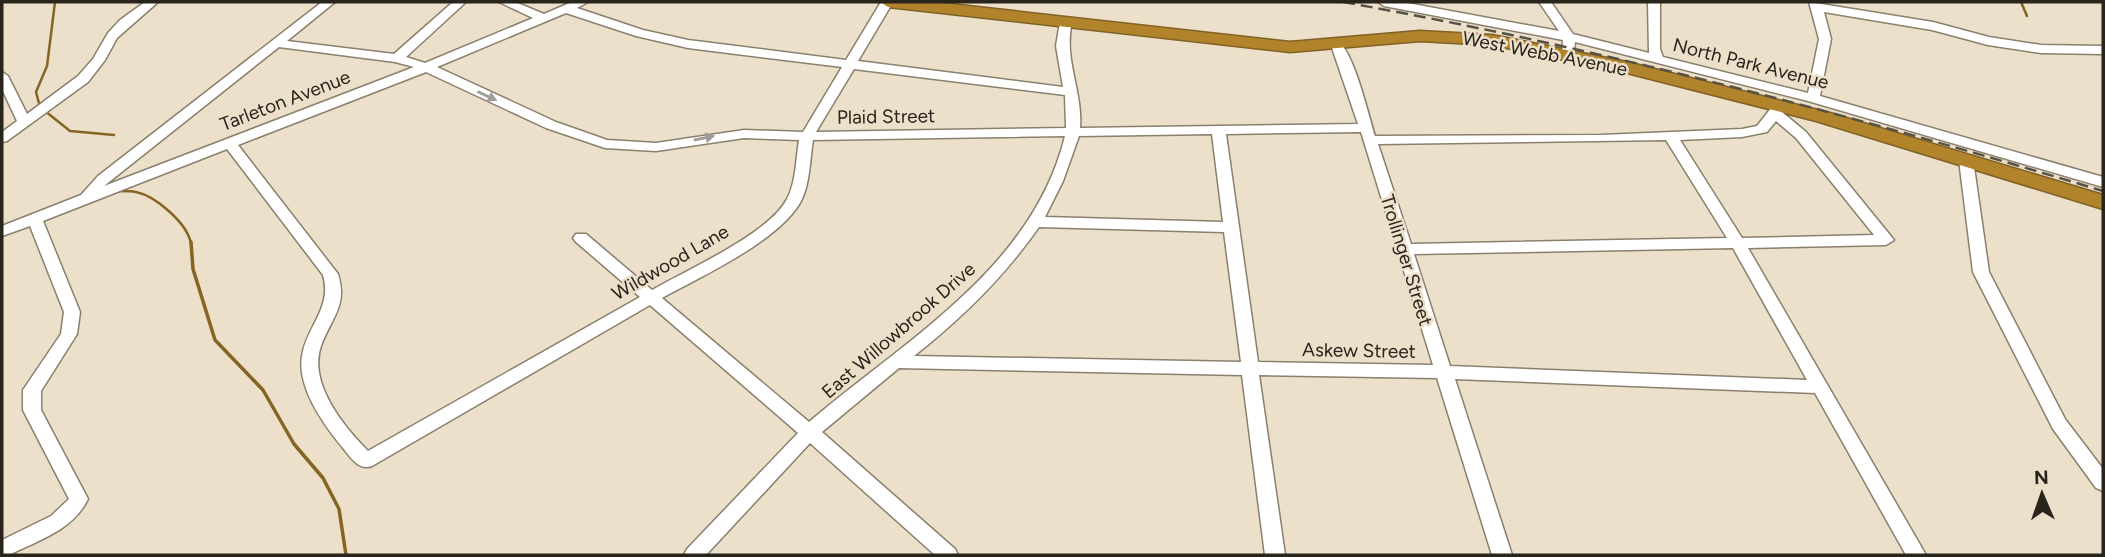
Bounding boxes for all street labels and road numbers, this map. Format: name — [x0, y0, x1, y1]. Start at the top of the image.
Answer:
street label: West Webb Avenue — [1460, 26, 1629, 81]
street label: North Park Avenue — [1671, 33, 1831, 94]
street label: Tarleton Avenue — [217, 65, 354, 136]
street label: Plaid Street — [837, 104, 935, 129]
street label: Trollinger Street — [1376, 192, 1437, 329]
street label: Wildwood Lane — [608, 220, 733, 305]
street label: East Willowbrook Drive — [817, 257, 980, 403]
street label: Askew Street — [1302, 338, 1416, 363]

